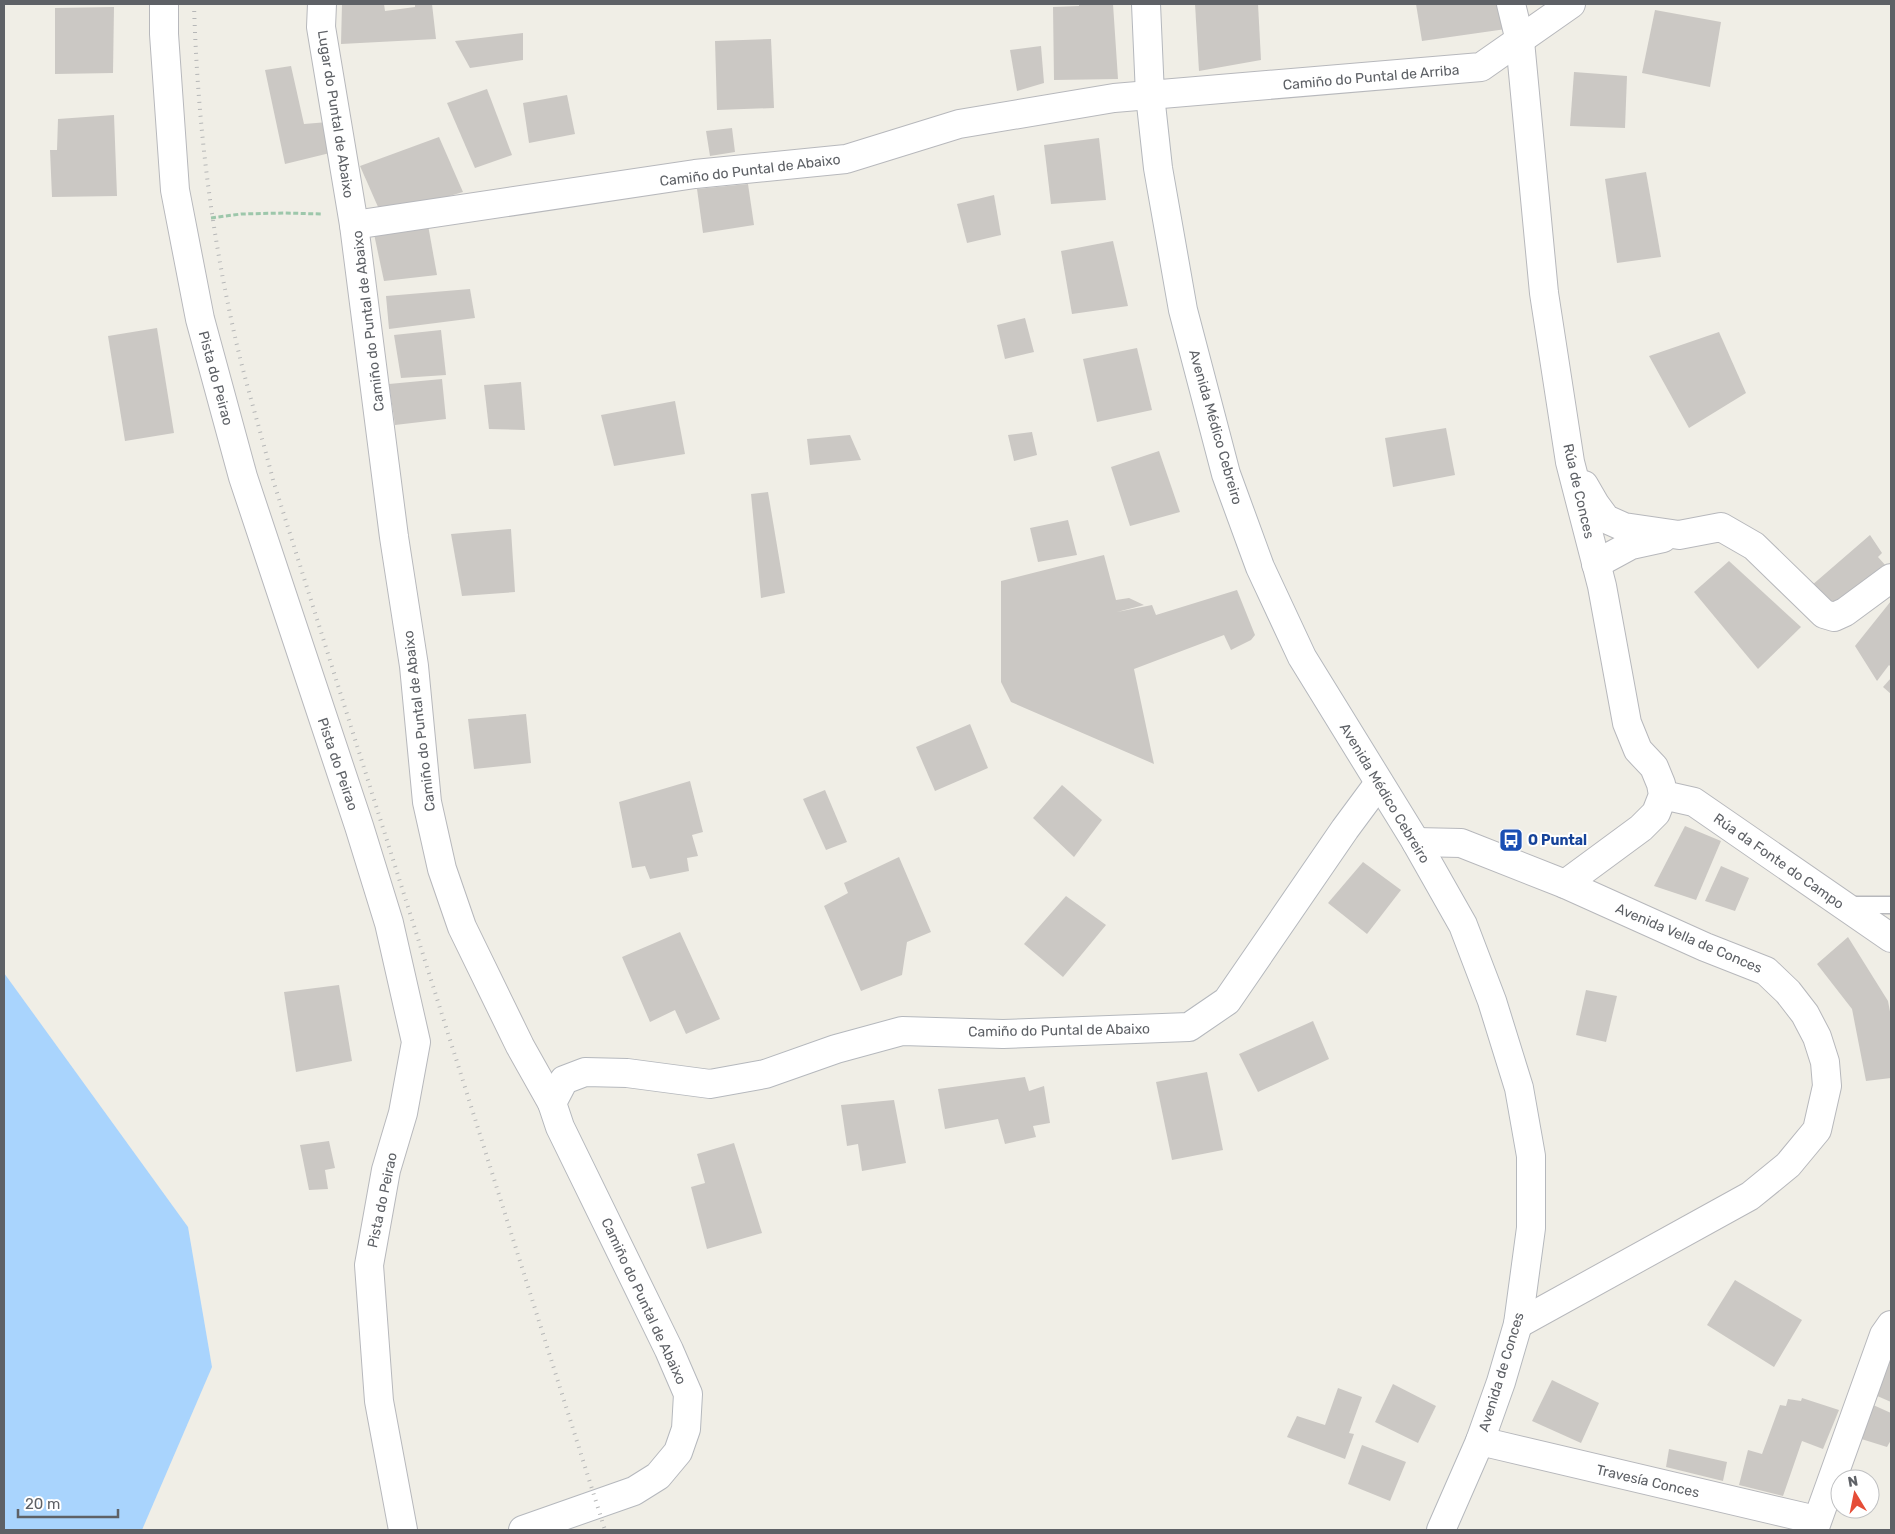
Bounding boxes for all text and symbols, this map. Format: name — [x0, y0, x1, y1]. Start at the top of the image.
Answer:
street label: Lugar do Puntal de Abaixo — [314, 29, 357, 199]
street label: Camiño do Puntal de Arriba — [1282, 61, 1460, 94]
street label: Camiño do Puntal de Abaixo — [659, 151, 841, 190]
street label: Camiño do Puntal de Abaixo — [349, 230, 388, 412]
street label: Pista do Peirao — [195, 329, 236, 427]
street label: Avenida Médico Cebreiro — [1185, 348, 1246, 507]
street label: Rúa de Conces — [1559, 442, 1598, 540]
street label: Camiño do Puntal de Abaixo — [400, 630, 439, 812]
street label: Pista do Peirao — [314, 716, 361, 813]
street label: Avenida Médico Cebreiro — [1336, 720, 1433, 866]
street label: Rúa da Fonte do Campo — [1710, 810, 1847, 913]
bus stop icon: O Puntal — [1498, 827, 1524, 853]
place label: O Puntal — [1528, 832, 1587, 849]
street label: Avenida Vella de Conces — [1613, 900, 1765, 977]
street label: Camiño do Puntal de Abaixo — [968, 1020, 1150, 1041]
street label: Pista do Peirao — [364, 1151, 401, 1249]
street label: Camiño do Puntal de Abaixo — [597, 1215, 690, 1387]
street label: Avenida de Conces — [1475, 1310, 1528, 1434]
street label: Travesía Conces — [1595, 1461, 1701, 1502]
north arrow — [1830, 1469, 1880, 1519]
text: N — [1846, 1472, 1859, 1491]
scale bar — [18, 1486, 118, 1518]
text: 20 m — [25, 1495, 60, 1513]

